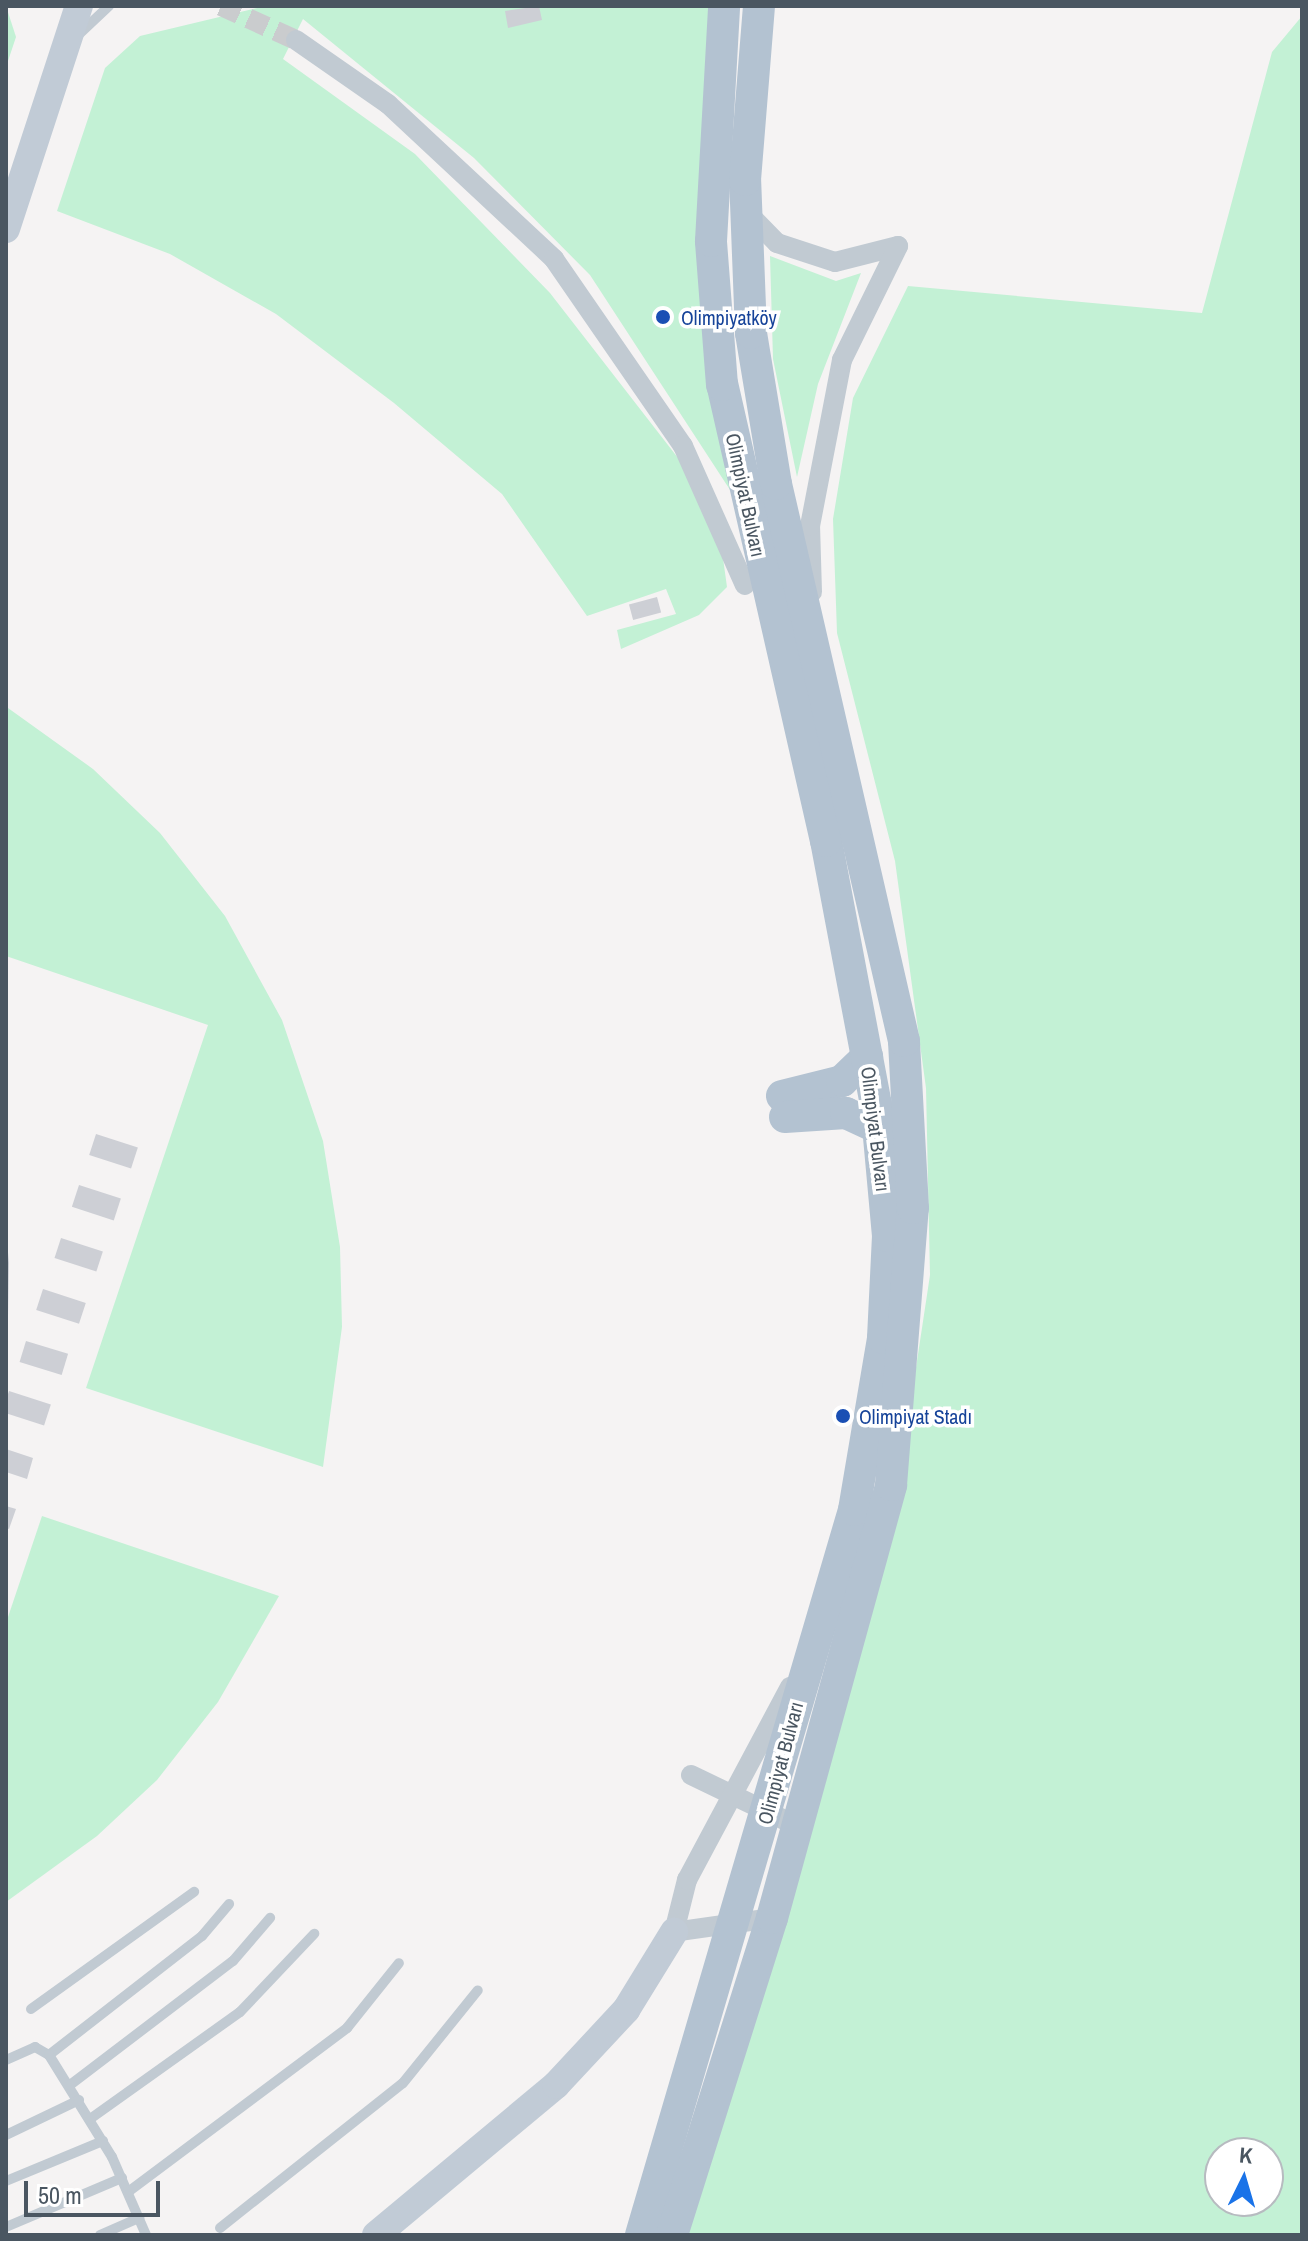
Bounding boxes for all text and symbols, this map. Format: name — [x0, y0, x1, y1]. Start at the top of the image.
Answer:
place label: Olimpiyatköy — [681, 305, 777, 329]
marker: Olimpiyatköy — [652, 306, 674, 328]
street label: Olimpiyat Bulvarı — [721, 431, 771, 559]
street label: Olimpiyat Bulvarı — [856, 1065, 896, 1193]
place label: Olimpiyat Stadı — [859, 1404, 972, 1428]
marker: Olimpiyat Stadı — [834, 1407, 852, 1425]
street label: Olimpiyat Bulvarı — [752, 1699, 808, 1827]
north arrow — [1204, 2137, 1284, 2217]
text: K — [1238, 2140, 1254, 2171]
scale bar — [28, 2165, 164, 2215]
text: 50 m — [38, 2179, 82, 2211]

